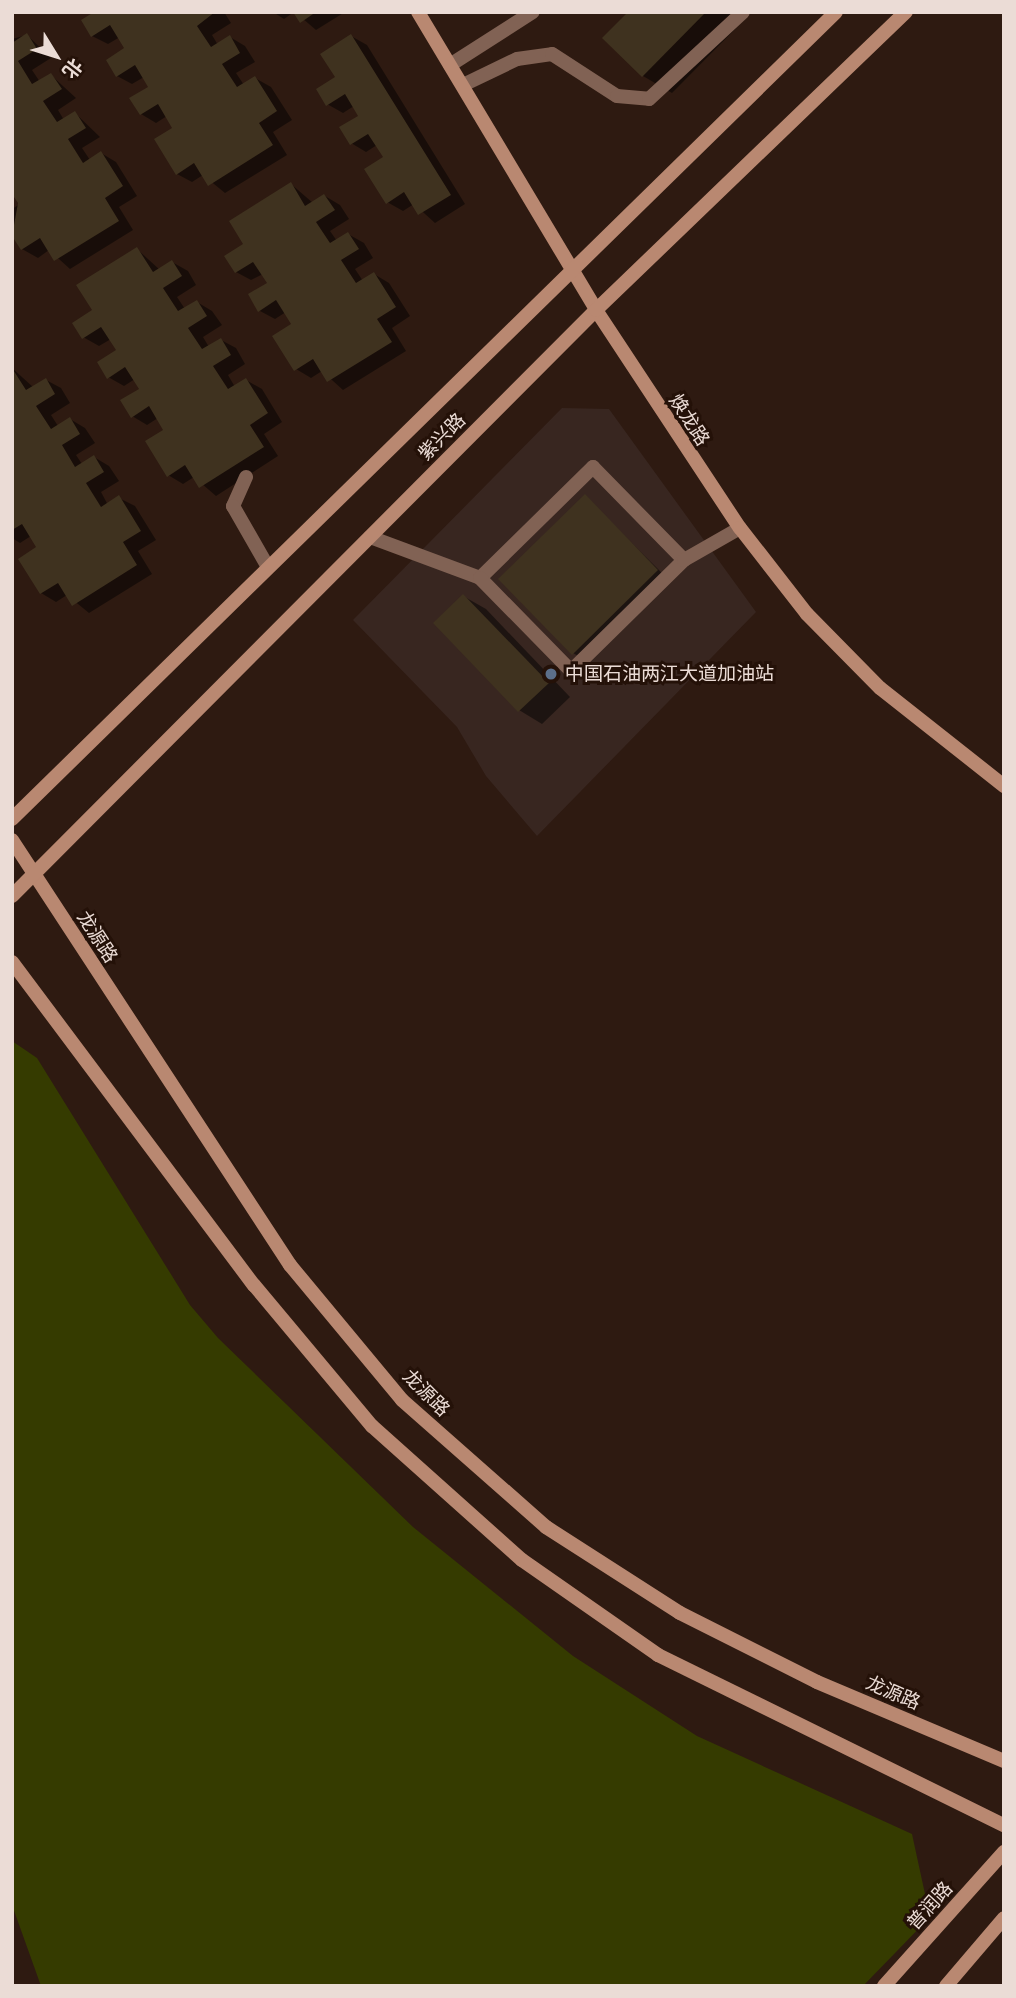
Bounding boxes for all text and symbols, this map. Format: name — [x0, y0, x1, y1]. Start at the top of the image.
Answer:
north arrow — [21, 21, 91, 91]
text: 北 — [56, 53, 89, 84]
street label: 焕龙路 — [664, 390, 714, 450]
street label: 紫兴路 — [414, 409, 470, 465]
place label: 中国石油两江大道加油站 — [565, 663, 774, 685]
marker: 中国石油两江大道加油站 — [543, 666, 559, 682]
street label: 龙源路 — [72, 907, 122, 967]
street label: 龙源路 — [398, 1365, 454, 1421]
street label: 龙源路 — [862, 1671, 924, 1715]
street label: 普润路 — [902, 1877, 958, 1935]

